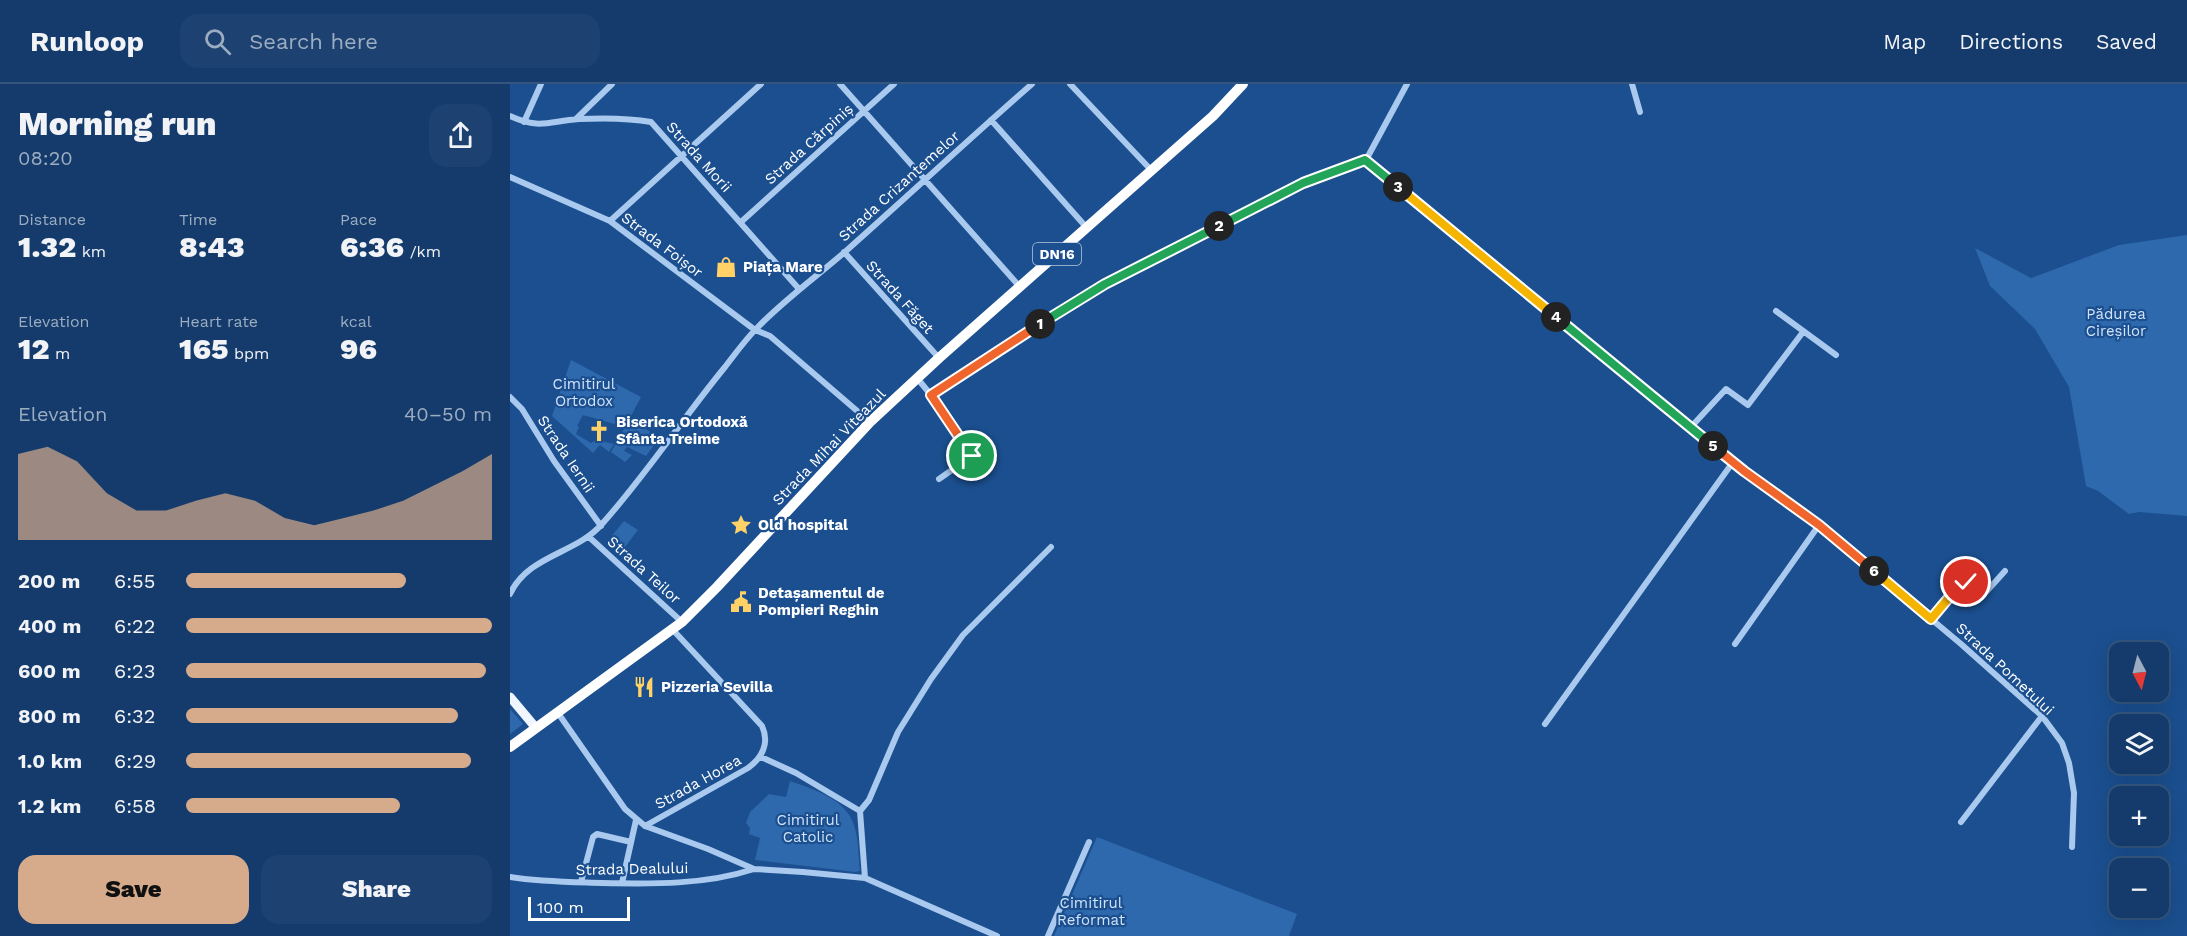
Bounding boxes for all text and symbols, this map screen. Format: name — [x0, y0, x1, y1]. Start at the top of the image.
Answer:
search box — [180, 14, 600, 68]
text: Runloop — [30, 25, 144, 58]
icon: search — [201, 25, 234, 58]
text: Search here — [249, 29, 378, 54]
text: Map — [1883, 29, 1926, 54]
text: Directions — [1959, 29, 2063, 54]
text: Saved — [2096, 29, 2157, 54]
street label: Strada Cărpiniș — [761, 100, 857, 188]
text: Morning run — [18, 104, 217, 143]
button: share — [429, 104, 492, 167]
street label: Strada Morii — [663, 118, 735, 196]
street label: Strada Crizantemelor — [835, 127, 963, 245]
text: 08:20 — [18, 146, 73, 170]
pin: 3 — [1383, 172, 1413, 202]
text: 3 — [1393, 177, 1403, 196]
street label: Strada Foișor — [618, 209, 706, 281]
text: Distance — [18, 210, 86, 229]
text: Time — [179, 210, 217, 229]
text: Pace — [340, 210, 377, 229]
pin: 2 — [1204, 211, 1234, 241]
text: 2 — [1214, 216, 1224, 235]
text: 1.32 — [18, 229, 76, 264]
text: 8:43 — [179, 229, 245, 264]
text: 6:36 — [340, 229, 404, 264]
text: km — [76, 242, 106, 261]
text: /km — [404, 242, 441, 261]
road number: DN16 — [1033, 243, 1081, 265]
shop icon: Piața Mare — [714, 255, 738, 279]
street label: Strada Făget — [862, 257, 938, 338]
place label: Piața Mare — [743, 258, 823, 276]
pin: 4 — [1541, 302, 1571, 332]
park label: Pădurea Cireșilor — [2086, 305, 2146, 340]
text: 4 — [1551, 307, 1561, 326]
pin: 1 — [1025, 309, 1055, 339]
text: Elevation — [18, 312, 89, 331]
text: Heart rate — [179, 312, 258, 331]
text: kcal — [340, 312, 372, 331]
text: 1 — [1037, 314, 1043, 333]
text: 12 — [18, 331, 49, 366]
text: 165 — [179, 331, 228, 366]
text: 96 — [340, 331, 377, 366]
text: m — [49, 344, 70, 363]
text: bpm — [228, 344, 269, 363]
park label: Cimitirul Ortodox — [553, 375, 616, 410]
street label: Strada Mihai Viteazul — [769, 385, 890, 509]
text: Elevation — [18, 402, 107, 426]
text: 40–50 m — [404, 402, 492, 426]
street label: Strada Iernii — [534, 412, 598, 496]
place label: Biserica Ortodoxă Sfânta Treime — [616, 413, 748, 448]
church icon: Biserica Ortodoxă Sfânta Treime — [587, 419, 611, 443]
pin — [946, 430, 997, 481]
pin: 5 — [1698, 431, 1728, 461]
text: 5 — [1708, 436, 1718, 455]
icon: arrive — [955, 439, 988, 472]
place icon: Old hospital — [729, 513, 753, 537]
place label: Old hospital — [758, 516, 848, 534]
street label: Strada Teilor — [604, 532, 684, 608]
pin: 6 — [1859, 556, 1889, 586]
pin — [1940, 556, 1991, 607]
text: 6 — [1869, 561, 1879, 580]
icon: check — [1949, 565, 1982, 598]
text: 200 m — [18, 569, 80, 593]
text: 6:55 — [114, 569, 155, 593]
place label: Detașamentul de Pompieri Reghin — [758, 584, 885, 619]
public building icon: Detașamentul de Pompieri Reghin — [729, 590, 753, 614]
text: 400 m — [18, 614, 81, 638]
text: 6:22 — [114, 614, 155, 638]
street label: Strada Pometului — [1952, 619, 2058, 719]
north arrow — [2109, 642, 2169, 702]
map controls — [2109, 642, 2169, 918]
text: 600 m — [18, 659, 81, 683]
text: 6:23 — [114, 659, 155, 683]
restaurant icon: Pizzeria Sevilla — [632, 675, 656, 699]
place label: Pizzeria Sevilla — [661, 678, 773, 696]
text: 800 m — [18, 704, 81, 728]
text: 6:32 — [114, 704, 155, 728]
button: layers — [2109, 714, 2169, 774]
text: 1.0 km — [18, 749, 82, 773]
text: 6:29 — [114, 749, 156, 773]
street label: Strada Horea — [652, 751, 745, 813]
button: + — [2109, 786, 2169, 846]
text: 1.2 km — [18, 794, 81, 818]
text: 6:58 — [114, 794, 156, 818]
park label: Cimitirul Catolic — [777, 811, 840, 846]
button: Save — [18, 855, 249, 924]
button: Share — [261, 855, 492, 924]
button: − — [2109, 858, 2169, 918]
street label: Strada Dealului — [576, 859, 688, 879]
scale bar — [528, 894, 630, 922]
park label: Cimitirul Reformat — [1057, 894, 1126, 929]
text: 100 m — [537, 898, 584, 917]

